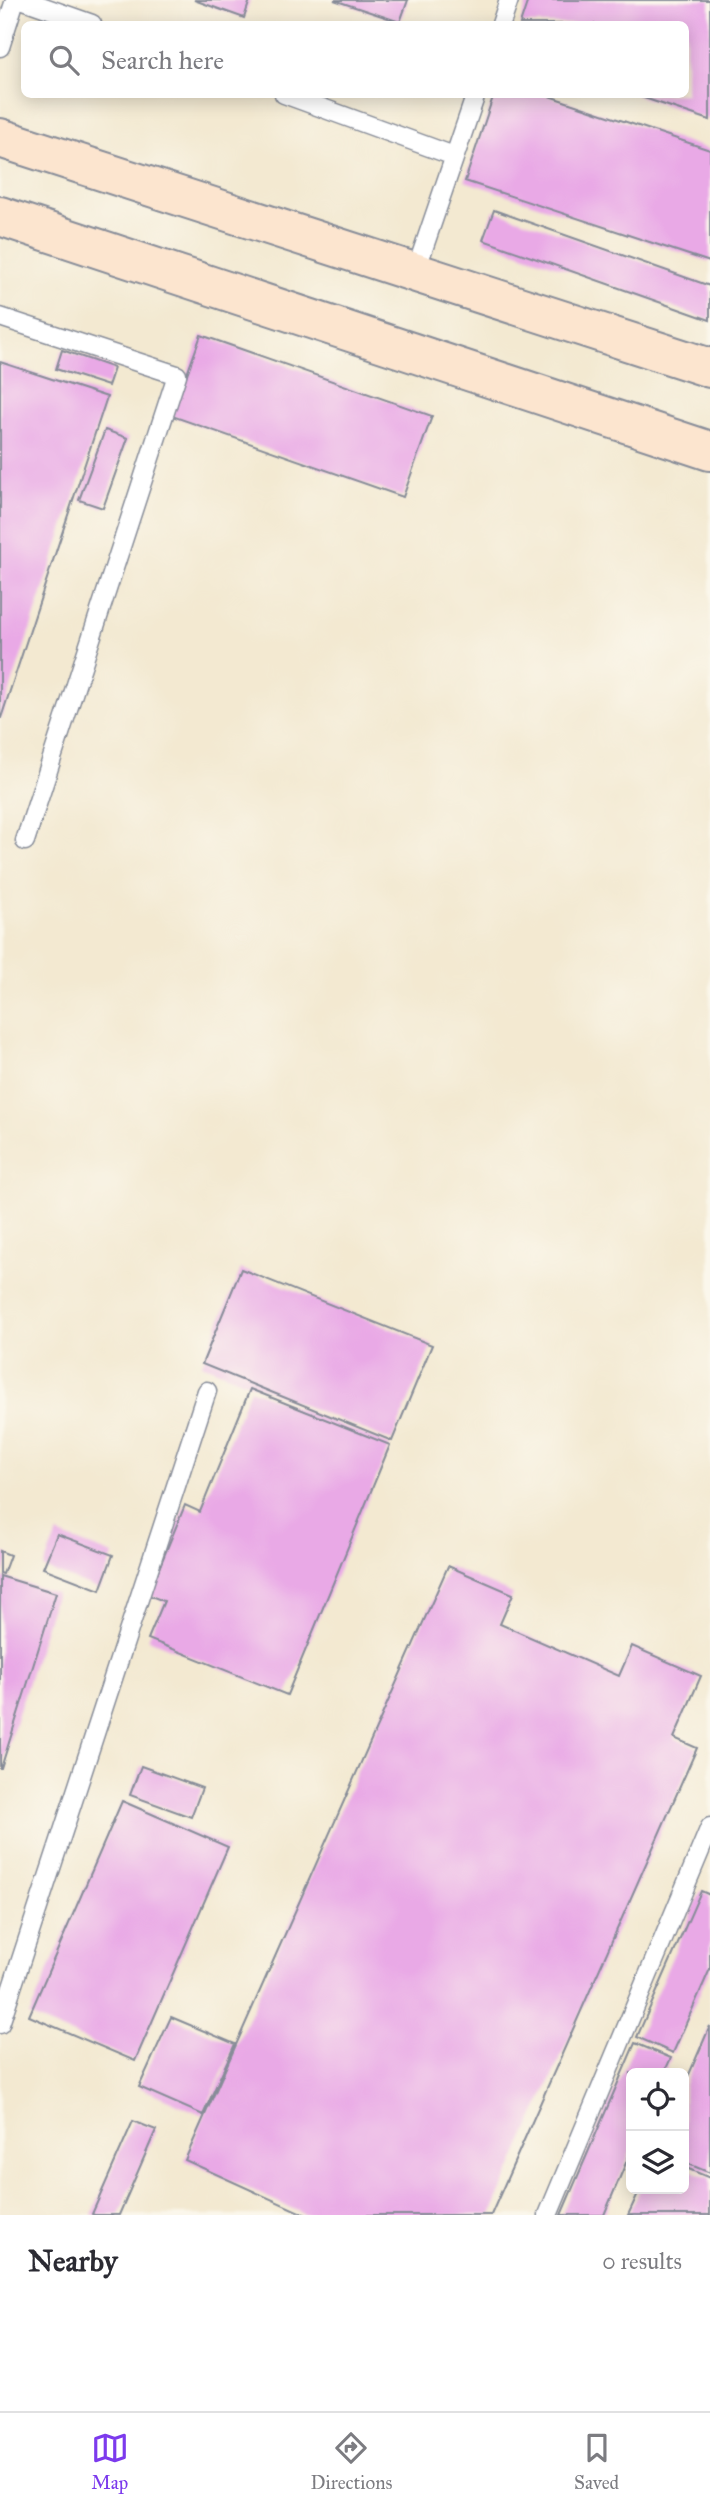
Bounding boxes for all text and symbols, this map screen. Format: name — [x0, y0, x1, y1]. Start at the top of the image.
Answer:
search box — [21, 21, 689, 98]
icon: search — [45, 41, 83, 79]
text: Search here — [101, 44, 224, 76]
map controls — [626, 2068, 689, 2194]
button: locate — [626, 2068, 689, 2131]
button: layers — [626, 2131, 689, 2194]
text: Nearby — [28, 2243, 118, 2279]
text: 0 results — [602, 2247, 682, 2275]
tab: Map — [91, 2429, 129, 2494]
tab: Directions — [310, 2429, 392, 2494]
tab: Saved — [574, 2429, 619, 2494]

